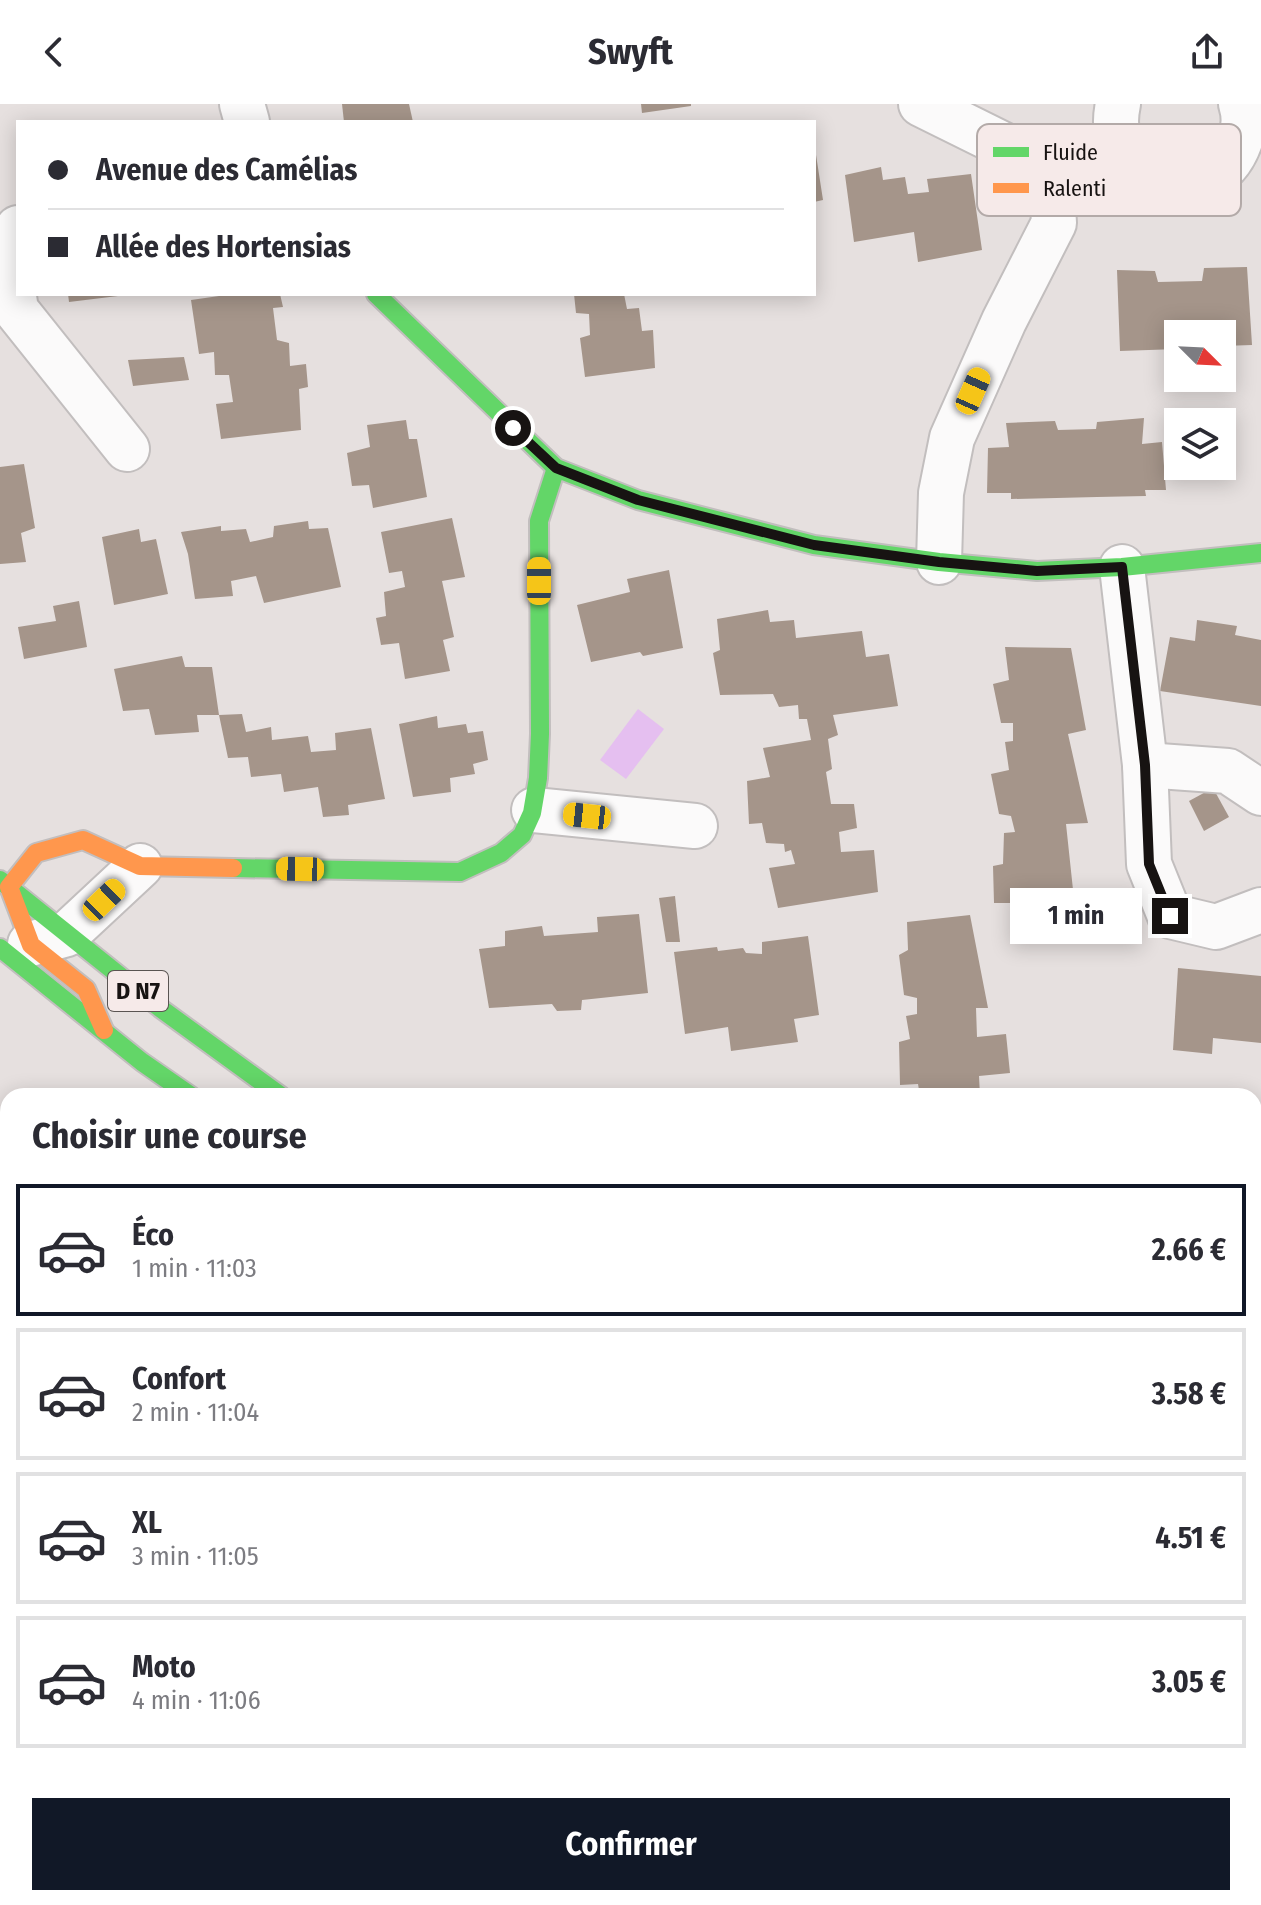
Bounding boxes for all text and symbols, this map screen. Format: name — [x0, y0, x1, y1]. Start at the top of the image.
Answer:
icon: back — [32, 30, 76, 74]
text: Swyft — [588, 30, 673, 74]
icon: share — [1185, 30, 1229, 74]
legend — [977, 124, 1241, 216]
text: Fluide — [1043, 139, 1098, 166]
text: Avenue des Camélias — [96, 152, 357, 188]
text: Ralenti — [1043, 175, 1106, 202]
text: Allée des Hortensias — [96, 229, 351, 265]
north arrow — [1164, 320, 1236, 392]
map controls — [1164, 320, 1236, 480]
car — [952, 364, 994, 418]
button: layers — [1164, 408, 1236, 480]
route start — [495, 410, 531, 446]
car — [527, 557, 551, 605]
car — [562, 802, 612, 830]
car — [276, 857, 324, 881]
car — [78, 875, 130, 925]
callout: 1 min — [1010, 888, 1142, 944]
route end — [1152, 898, 1188, 934]
text: 1 min — [1048, 900, 1104, 931]
road number: D N7 — [108, 971, 168, 1011]
text: Choisir une course — [32, 1114, 307, 1158]
icon: car — [36, 1214, 108, 1286]
text: Éco — [132, 1217, 174, 1253]
text: 2.66 € — [1152, 1232, 1226, 1268]
text: 1 min · 11:03 — [132, 1253, 257, 1284]
icon: car — [36, 1358, 108, 1430]
text: Confort — [132, 1361, 226, 1397]
text: 3.58 € — [1152, 1376, 1226, 1412]
text: 2 min · 11:04 — [132, 1397, 259, 1428]
icon: car — [36, 1502, 108, 1574]
text: XL — [132, 1505, 162, 1541]
text: 4.51 € — [1155, 1520, 1226, 1556]
text: 3 min · 11:05 — [132, 1541, 259, 1572]
icon: car — [36, 1646, 108, 1718]
text: Moto — [132, 1649, 196, 1685]
text: 3.05 € — [1152, 1664, 1226, 1700]
text: 4 min · 11:06 — [132, 1685, 261, 1716]
button: Confirmer — [32, 1798, 1230, 1890]

